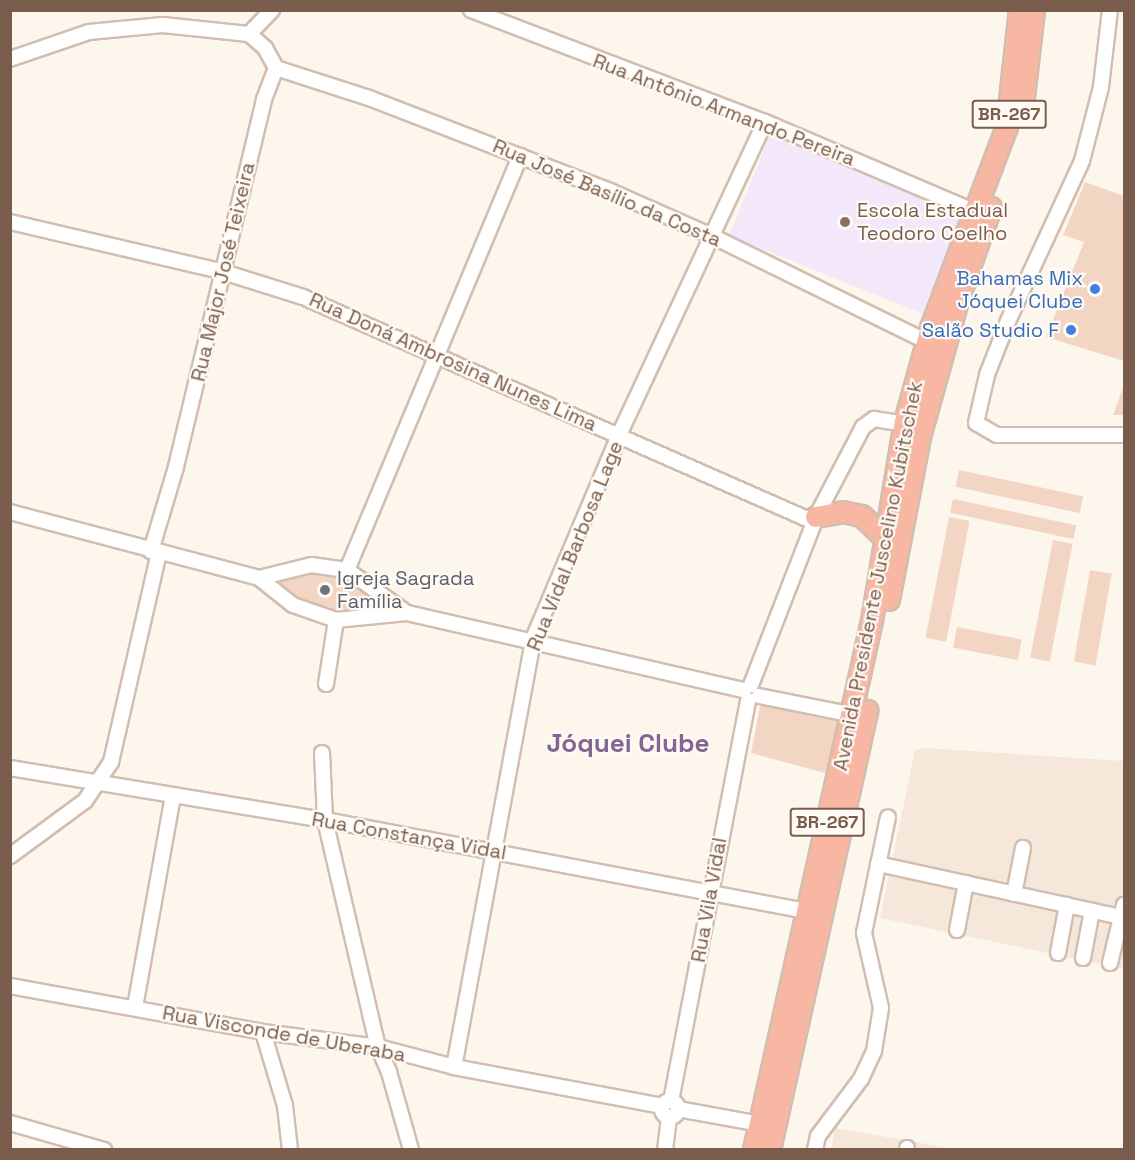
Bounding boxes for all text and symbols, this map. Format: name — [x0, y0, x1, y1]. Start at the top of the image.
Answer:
street label: Rua Antônio Armando Pereira — [589, 49, 859, 171]
road number: BR-267 — [972, 99, 1046, 129]
street label: Rua José Basílio da Costa — [489, 134, 725, 252]
street label: Rua Major José Teixeira — [186, 160, 260, 384]
place label: Escola Estadual Teodoro Coelho — [857, 198, 1008, 245]
marker: Escola Estadual Teodoro Coelho — [838, 215, 852, 229]
place label: Bahamas Mix Jóquei Clube — [956, 266, 1083, 313]
marker: Bahamas Mix Jóquei Clube — [1088, 282, 1102, 296]
street label: Rua Doná Ambrosina Nunes Lima — [305, 288, 601, 436]
place label: Salão Studio F — [922, 318, 1059, 342]
marker: Salão Studio F — [1064, 323, 1078, 337]
street label: Avenida Presidente Juscelino Kubitschek — [828, 379, 928, 773]
street label: Rua Vidal Barbosa Lage — [522, 437, 628, 655]
place label: Igreja Sagrada Família — [337, 566, 474, 613]
marker: Igreja Sagrada Família — [318, 583, 332, 597]
district label: Jóquei Clube — [546, 728, 710, 760]
street label: Rua Constança Vidal — [310, 807, 508, 865]
road number: BR-267 — [790, 807, 864, 837]
street label: Rua Vila Vidal — [686, 835, 732, 965]
street label: Rua Visconde de Uberaba — [160, 1001, 408, 1067]

